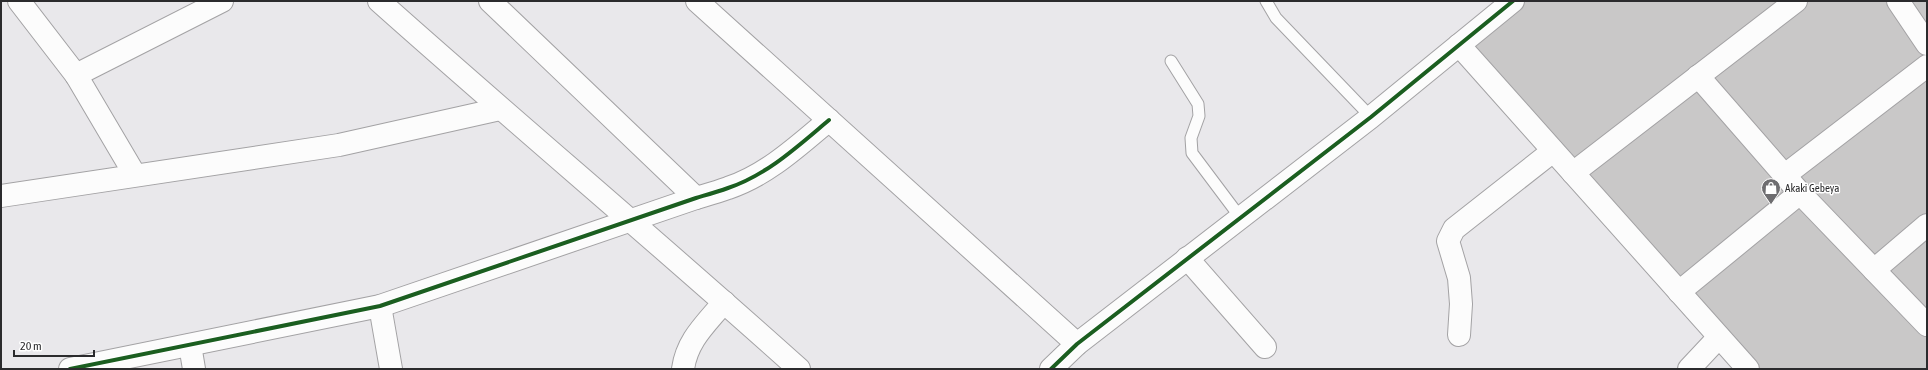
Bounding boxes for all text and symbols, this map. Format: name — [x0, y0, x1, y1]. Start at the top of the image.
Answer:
shop icon: Akaki Gebeya — [1760, 177, 1782, 205]
place label: Akaki Gebeya — [1785, 182, 1839, 194]
scale bar — [14, 332, 94, 358]
text: 20 m — [20, 339, 42, 353]

